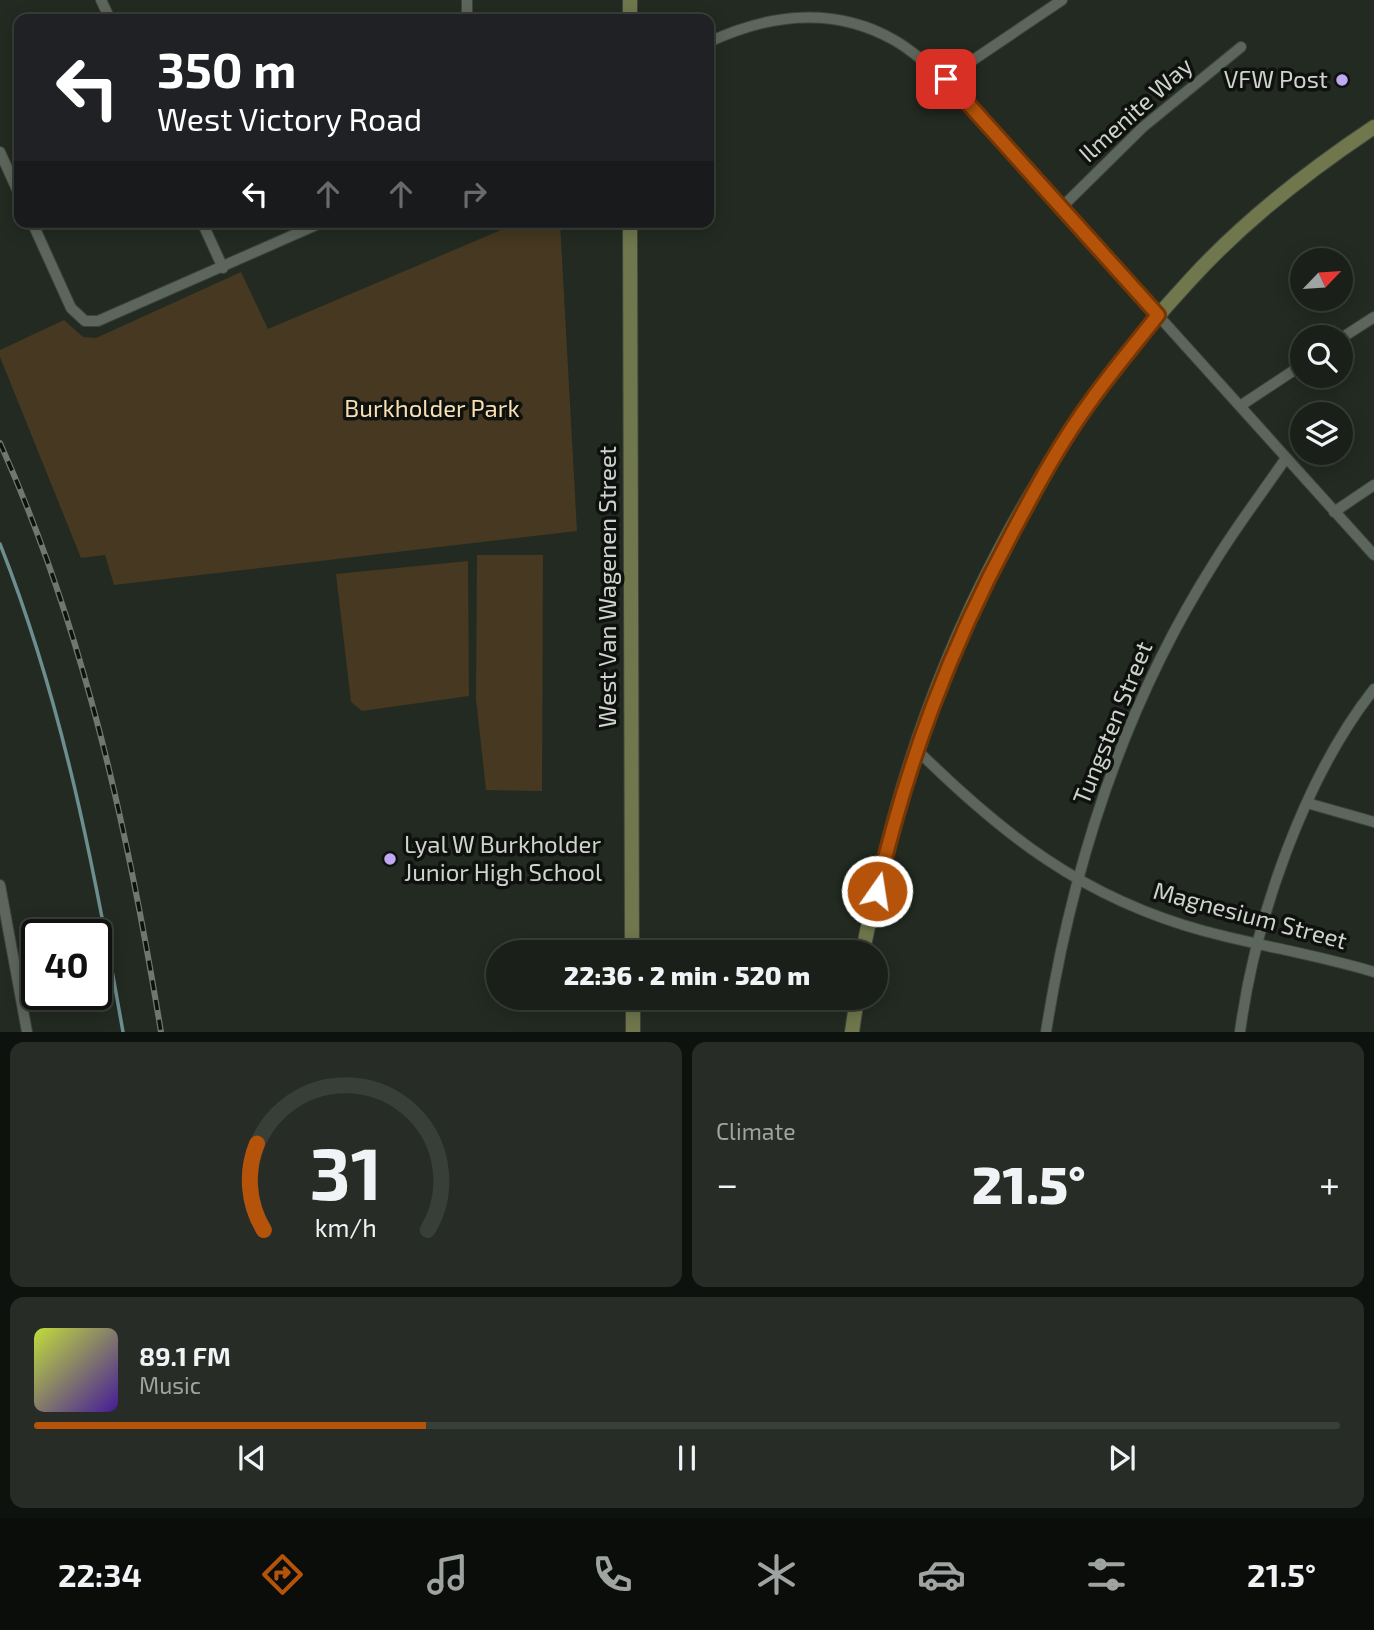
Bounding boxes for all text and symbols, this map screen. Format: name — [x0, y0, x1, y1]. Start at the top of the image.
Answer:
text: 350 m — [157, 39, 297, 98]
icon: left — [42, 42, 133, 133]
pin — [916, 49, 976, 109]
street label: Ilmenite Way — [1072, 50, 1198, 167]
icon: arrive — [927, 60, 965, 98]
place label: VFW Post — [1224, 64, 1328, 93]
marker: VFW Post — [1334, 72, 1350, 88]
text: West Victory Road — [157, 99, 422, 137]
icon: left — [236, 175, 274, 213]
icon: ahead — [309, 175, 347, 213]
icon: ahead — [382, 175, 420, 213]
icon: right — [455, 175, 493, 213]
north arrow — [1290, 248, 1353, 312]
map controls — [1290, 248, 1353, 465]
button: search — [1290, 325, 1353, 388]
park label: Burkholder Park — [344, 393, 520, 422]
button: layers — [1290, 402, 1353, 465]
street label: West Van Wagenen Street — [592, 446, 621, 728]
street label: Tungsten Street — [1066, 637, 1157, 808]
place label: Lyal W Burkholder Junior High School — [404, 829, 602, 886]
marker: Lyal W Burkholder Junior High School — [382, 851, 398, 867]
position arrow — [840, 854, 914, 928]
street label: Magnesium Street — [1150, 875, 1350, 954]
speed limit sign: 40 — [21, 919, 112, 1010]
text: 22:36 · 2 min · 520 m — [564, 959, 810, 990]
text: Climate — [716, 1117, 796, 1145]
text: 31 — [310, 1128, 382, 1216]
text: 21.5° — [972, 1152, 1086, 1214]
text: − — [716, 1160, 738, 1206]
text: + — [1319, 1160, 1340, 1206]
text: km/h — [315, 1212, 377, 1242]
text: 89.1 FM — [139, 1340, 231, 1371]
text: Music — [139, 1371, 201, 1399]
icon: previous — [233, 1439, 271, 1477]
icon: pause — [668, 1439, 706, 1477]
icon: next — [1103, 1439, 1141, 1477]
icon: directions — [258, 1550, 307, 1599]
icon: music — [423, 1550, 472, 1599]
icon: phone — [588, 1550, 637, 1599]
icon: climate — [752, 1550, 801, 1599]
icon: car — [917, 1550, 966, 1599]
icon: filters — [1082, 1550, 1131, 1599]
text: 22:34 — [58, 1555, 142, 1593]
text: 21.5° — [1247, 1555, 1316, 1593]

